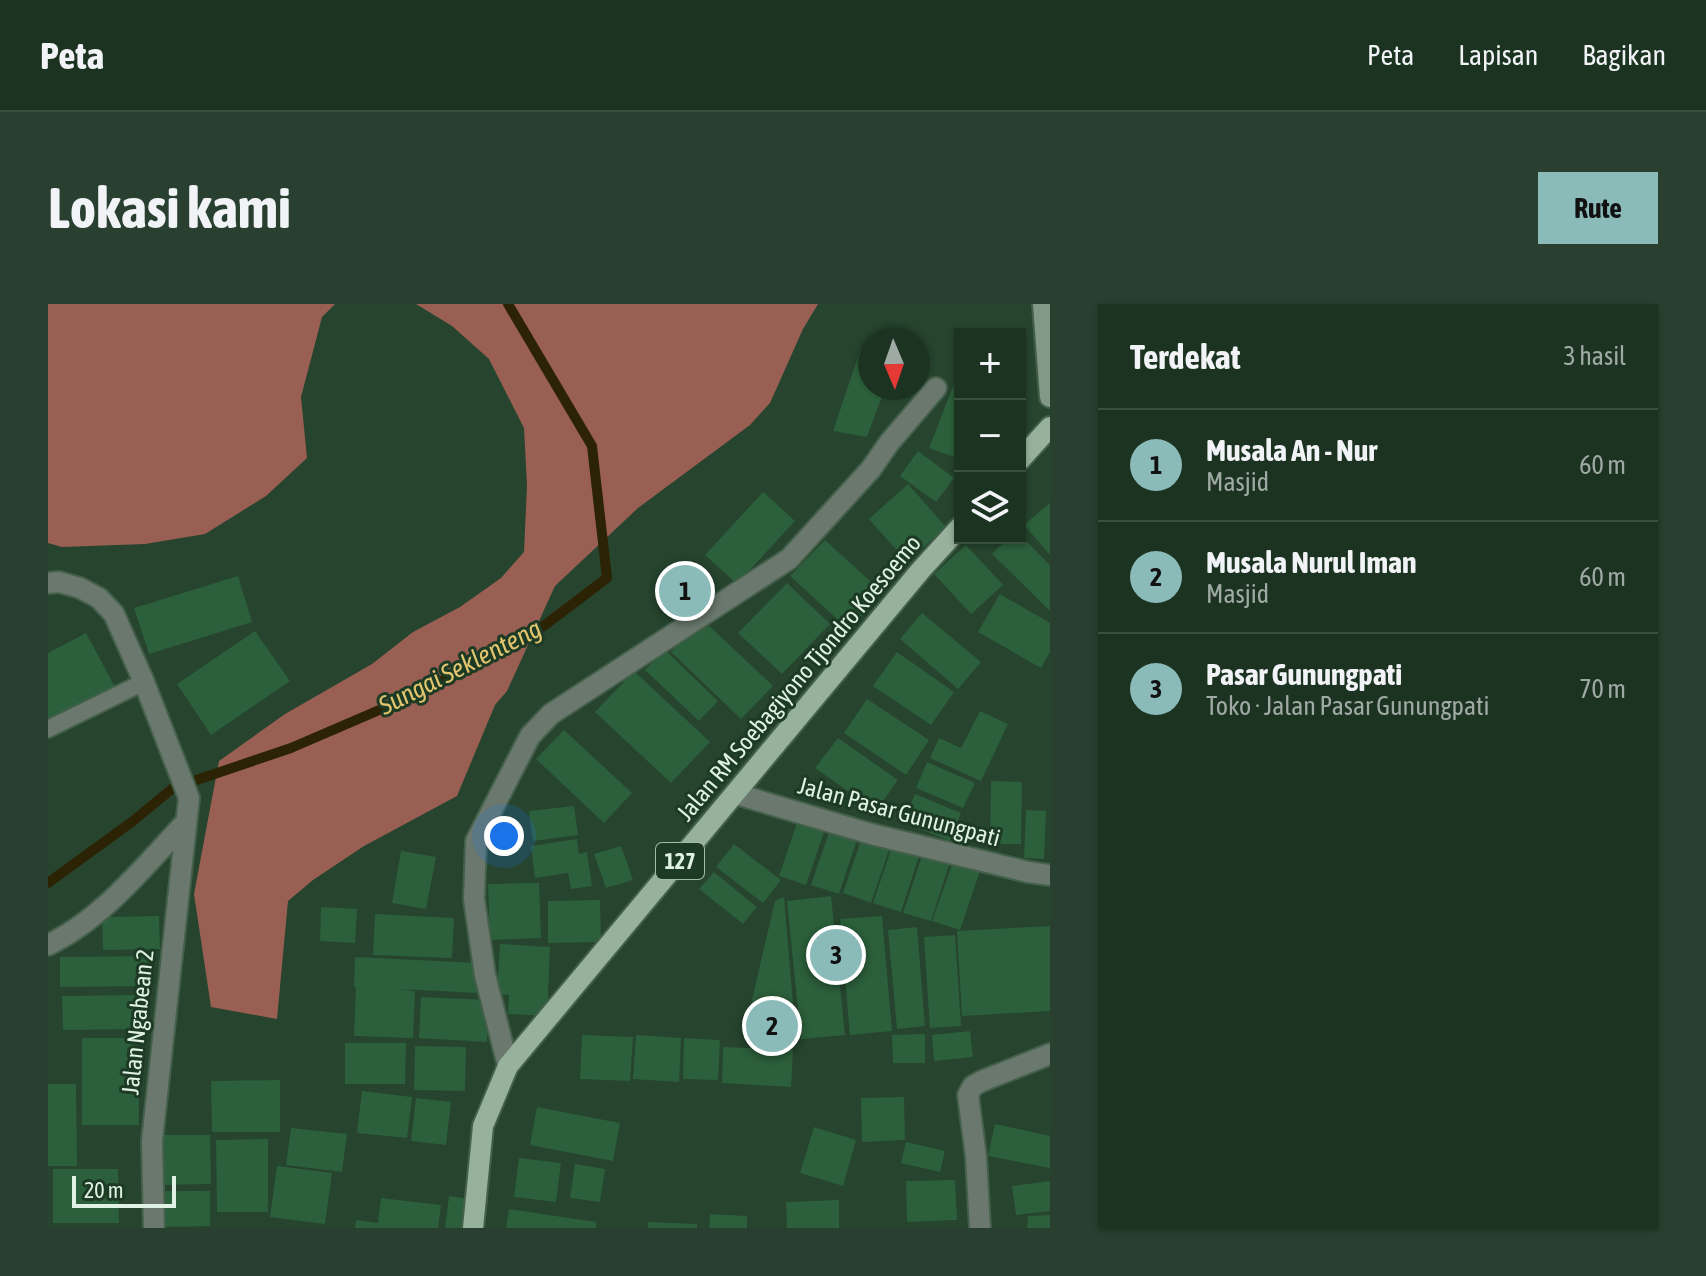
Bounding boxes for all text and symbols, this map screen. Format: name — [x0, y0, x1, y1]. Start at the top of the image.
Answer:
text: Peta — [40, 34, 104, 77]
text: Peta — [1367, 39, 1414, 71]
text: Lapisan — [1458, 39, 1538, 71]
text: Bagikan — [1582, 39, 1666, 71]
button: Rute — [1538, 172, 1658, 244]
text: Lokasi kami — [48, 176, 291, 240]
north arrow — [858, 328, 930, 400]
map controls — [954, 328, 1026, 544]
button: + — [954, 328, 1026, 400]
text: Terdekat — [1130, 337, 1240, 376]
text: 3 hasil — [1563, 341, 1626, 371]
button: − — [954, 400, 1026, 472]
text: Musala An - Nur — [1206, 433, 1377, 467]
text: 1 — [1150, 450, 1162, 480]
text: 60 m — [1579, 450, 1626, 480]
text: Masjid — [1206, 467, 1269, 497]
button: layers — [954, 472, 1026, 544]
street label: Jalan RM Soebagiyono Tjondro Koesoemo — [671, 529, 926, 826]
text: Musala Nurul Iman — [1206, 545, 1416, 579]
pin: 1 — [659, 561, 711, 621]
text: 2 — [1150, 562, 1162, 592]
text: 60 m — [1579, 562, 1626, 592]
text: Masjid — [1206, 579, 1269, 609]
water label: Sungai Seklenteng — [373, 613, 546, 721]
text: Pasar Gunungpati — [1206, 657, 1402, 691]
text: 3 — [1150, 674, 1162, 704]
text: 70 m — [1579, 674, 1626, 704]
text: Toko · Jalan Pasar Gunungpati — [1206, 691, 1489, 721]
street label: Jalan Pasar Gunungpati — [795, 772, 1003, 852]
your location — [484, 816, 524, 856]
road number: 127 — [656, 843, 704, 879]
pin: 3 — [810, 925, 862, 985]
street label: Jalan Ngabean 2 — [116, 948, 159, 1096]
pin: 2 — [746, 996, 798, 1056]
scale bar — [72, 1172, 176, 1208]
text: 20 m — [84, 1177, 124, 1203]

